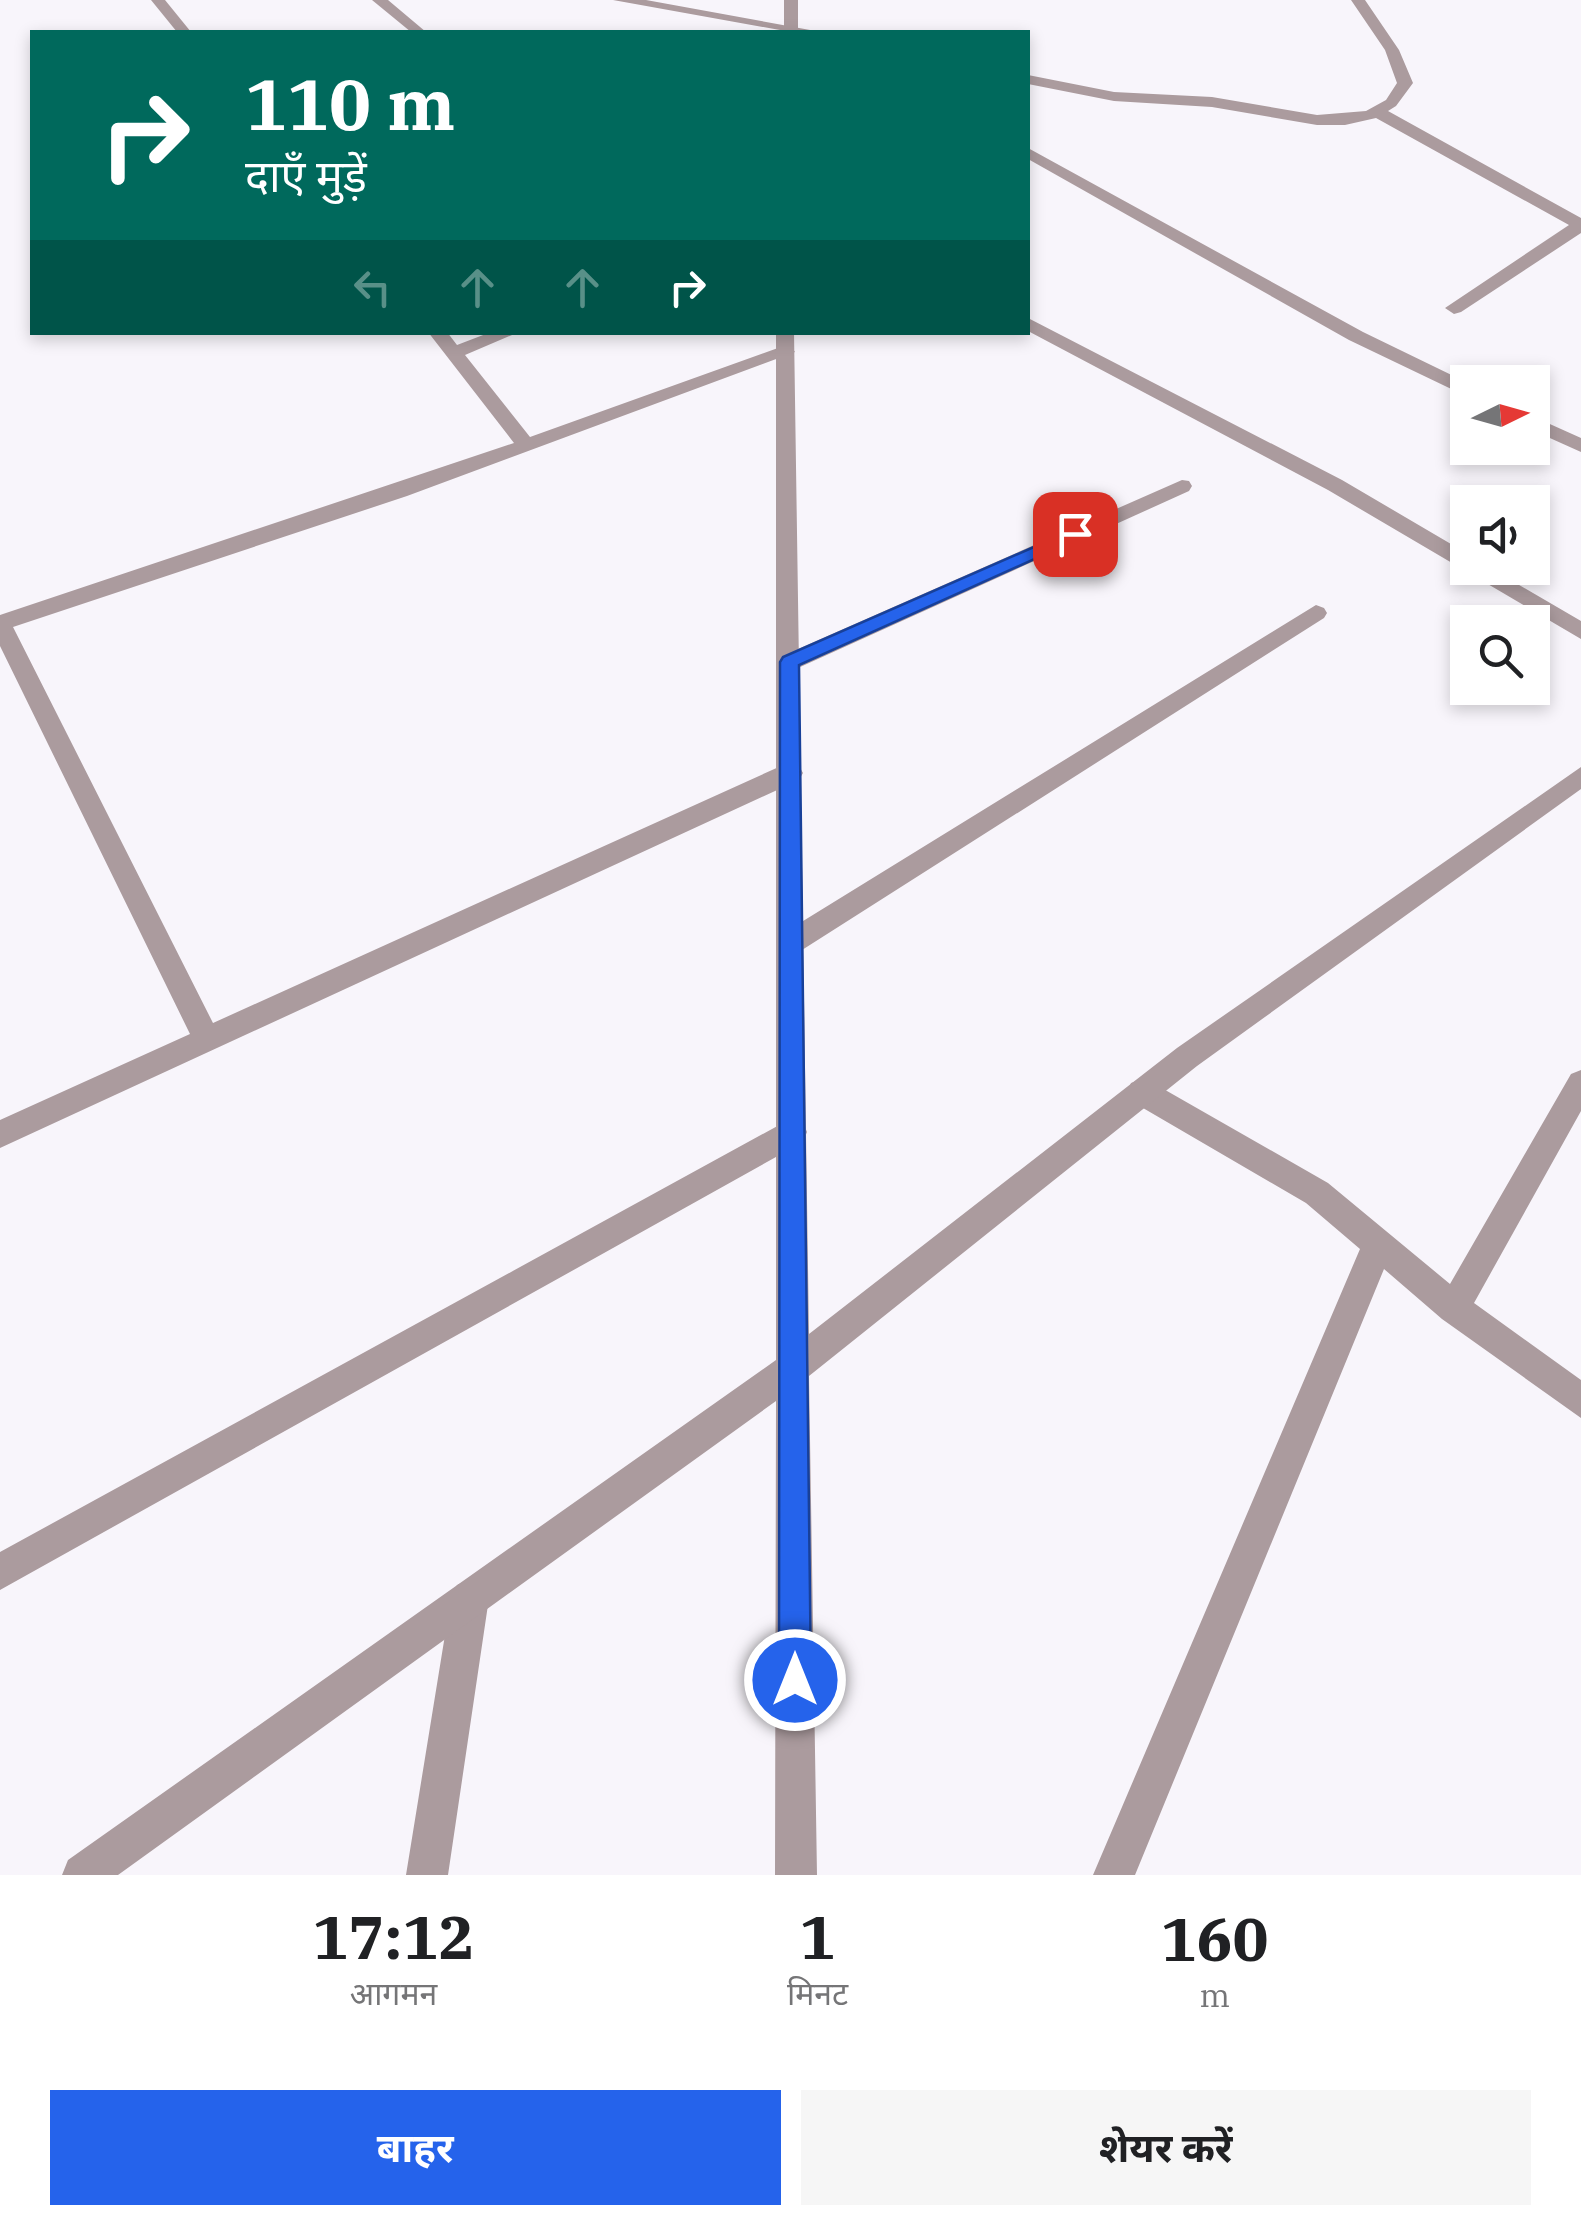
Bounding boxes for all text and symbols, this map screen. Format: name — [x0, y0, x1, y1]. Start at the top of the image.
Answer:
text: 110 m — [245, 58, 455, 149]
icon: right — [80, 70, 210, 200]
text: दाएँ मुड़ें — [245, 146, 367, 204]
icon: left — [345, 260, 400, 315]
icon: ahead — [450, 260, 505, 315]
icon: ahead — [555, 260, 610, 315]
icon: right — [660, 260, 715, 315]
north arrow — [1450, 365, 1550, 465]
map controls — [1450, 365, 1550, 705]
button: sound — [1450, 485, 1550, 585]
pin — [1033, 492, 1118, 577]
icon: arrive — [1048, 507, 1103, 562]
button: search — [1450, 605, 1550, 705]
position arrow — [743, 1628, 847, 1732]
text: 17:12 — [312, 1897, 475, 1976]
text: 1 — [800, 1897, 836, 1976]
text: 160 — [1161, 1899, 1269, 1978]
text: आगमन — [350, 1972, 437, 2014]
text: मिनट — [787, 1972, 848, 2014]
text: m — [1199, 1974, 1230, 2016]
button: बाहर — [50, 2090, 781, 2205]
button: शेयर करें — [801, 2090, 1531, 2205]

